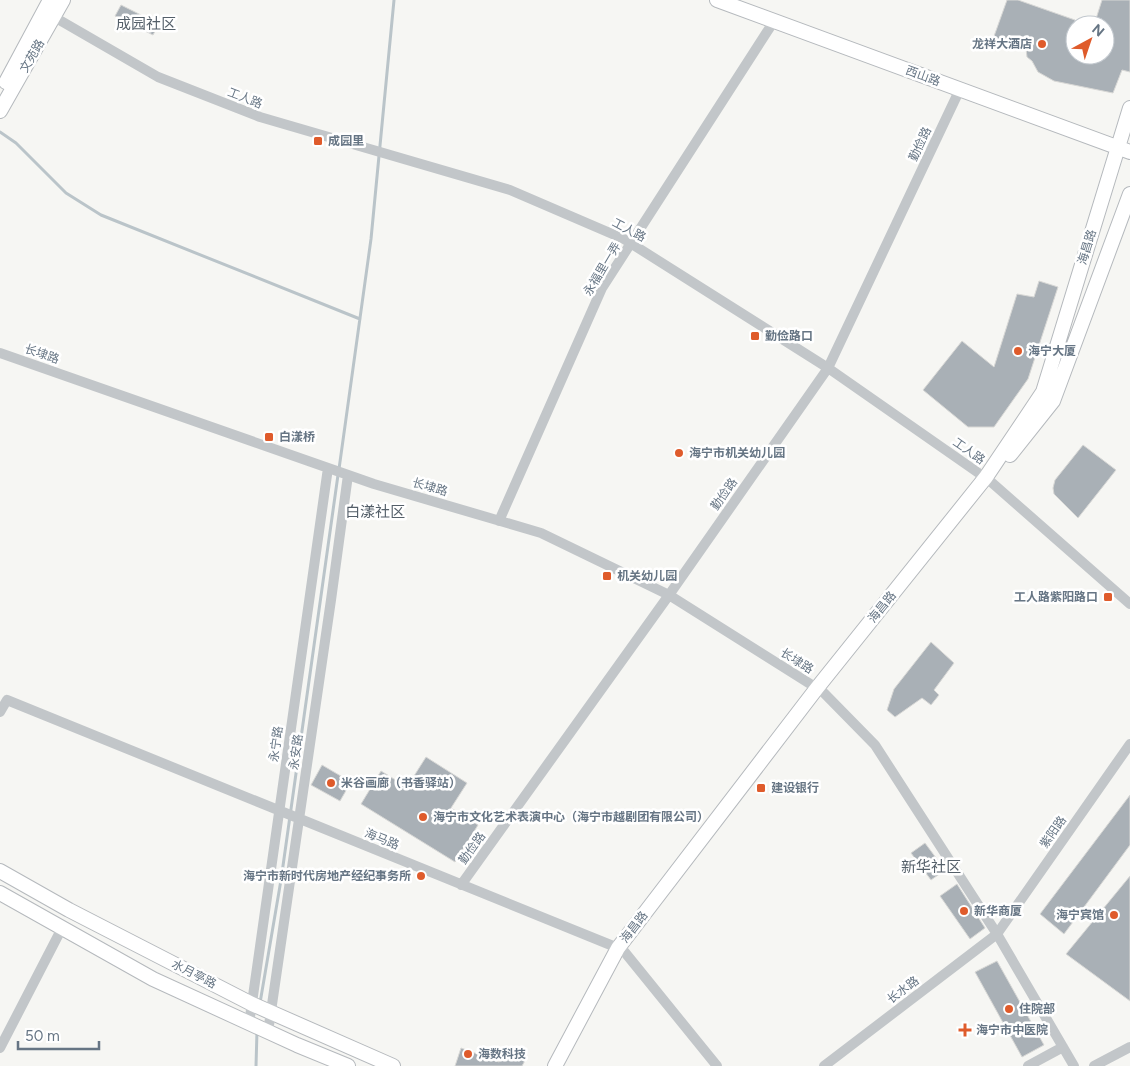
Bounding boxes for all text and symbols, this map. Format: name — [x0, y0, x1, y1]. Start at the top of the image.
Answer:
district label: 成园社区 — [116, 15, 176, 33]
north arrow — [1065, 15, 1115, 65]
text: N — [1088, 20, 1108, 40]
street label: 文苑路 — [17, 37, 47, 75]
place label: 龙祥大酒店 — [972, 37, 1032, 51]
marker: 龙祥大酒店 — [1036, 38, 1048, 50]
street label: 西山路 — [904, 63, 942, 89]
street label: 工人路 — [226, 85, 264, 111]
street label: 勤俭路 — [906, 125, 934, 163]
place label: 成园里 — [328, 134, 364, 148]
marker: 成园里 — [312, 135, 324, 147]
street label: 工人路 — [610, 215, 648, 245]
street label: 海昌路 — [1075, 228, 1099, 266]
street label: 永福里一弄 — [581, 240, 623, 298]
place label: 勤俭路口 — [765, 329, 813, 343]
marker: 勤俭路口 — [749, 330, 761, 342]
street label: 长埭路 — [23, 342, 61, 366]
place label: 海宁大厦 — [1028, 344, 1076, 358]
marker: 海宁大厦 — [1012, 345, 1024, 357]
place label: 白漾桥 — [279, 430, 315, 444]
marker: 白漾桥 — [263, 431, 275, 443]
street label: 工人路 — [950, 435, 988, 467]
place label: 海宁市机关幼儿园 — [689, 446, 785, 460]
marker: 海宁市机关幼儿园 — [673, 447, 685, 459]
street label: 长埭路 — [411, 475, 449, 499]
street label: 勤俭路 — [708, 475, 740, 513]
district label: 白漾社区 — [345, 503, 405, 521]
place label: 机关幼儿园 — [617, 569, 677, 583]
marker: 机关幼儿园 — [601, 570, 613, 582]
street label: 海昌路 — [865, 589, 899, 625]
place label: 工人路紫阳路口 — [1014, 590, 1098, 604]
marker: 工人路紫阳路口 — [1102, 591, 1114, 603]
street label: 长埭路 — [778, 646, 816, 676]
street label: 永宁路 — [267, 725, 285, 763]
street label: 永安路 — [287, 733, 305, 771]
place label: 米谷画廊（书香驿站） — [341, 776, 461, 790]
marker: 米谷画廊（书香驿站） — [325, 777, 337, 789]
place label: 建设银行 — [771, 781, 819, 795]
marker: 建设银行 — [755, 782, 767, 794]
place label: 海宁市文化艺术表演中心（海宁市越剧团有限公司） — [433, 810, 709, 824]
marker: 海宁市文化艺术表演中心（海宁市越剧团有限公司） — [417, 811, 429, 823]
street label: 紫阳路 — [1037, 813, 1069, 851]
street label: 海马路 — [363, 826, 401, 852]
street label: 勤俭路 — [456, 829, 488, 867]
district label: 新华社区 — [901, 858, 961, 876]
place label: 海宁市新时代房地产经纪事务所 — [243, 869, 411, 883]
marker: 海宁市新时代房地产经纪事务所 — [415, 870, 427, 882]
place label: 新华商厦 — [974, 904, 1022, 918]
marker: 新华商厦 — [958, 905, 970, 917]
place label: 海宁宾馆 — [1056, 908, 1104, 922]
street label: 海昌路 — [617, 909, 651, 945]
marker: 海宁宾馆 — [1108, 909, 1120, 921]
street label: 水月亭路 — [169, 957, 219, 991]
street label: 长水路 — [884, 974, 922, 1006]
place label: 住院部 — [1019, 1002, 1055, 1016]
marker: 住院部 — [1003, 1003, 1015, 1015]
scale bar — [18, 1018, 99, 1050]
marker: 海宁市中医院 — [958, 1023, 972, 1037]
place label: 海宁市中医院 — [976, 1023, 1048, 1037]
text: 50 m — [25, 1027, 60, 1045]
place label: 海数科技 — [478, 1047, 526, 1061]
marker: 海数科技 — [462, 1048, 474, 1060]

